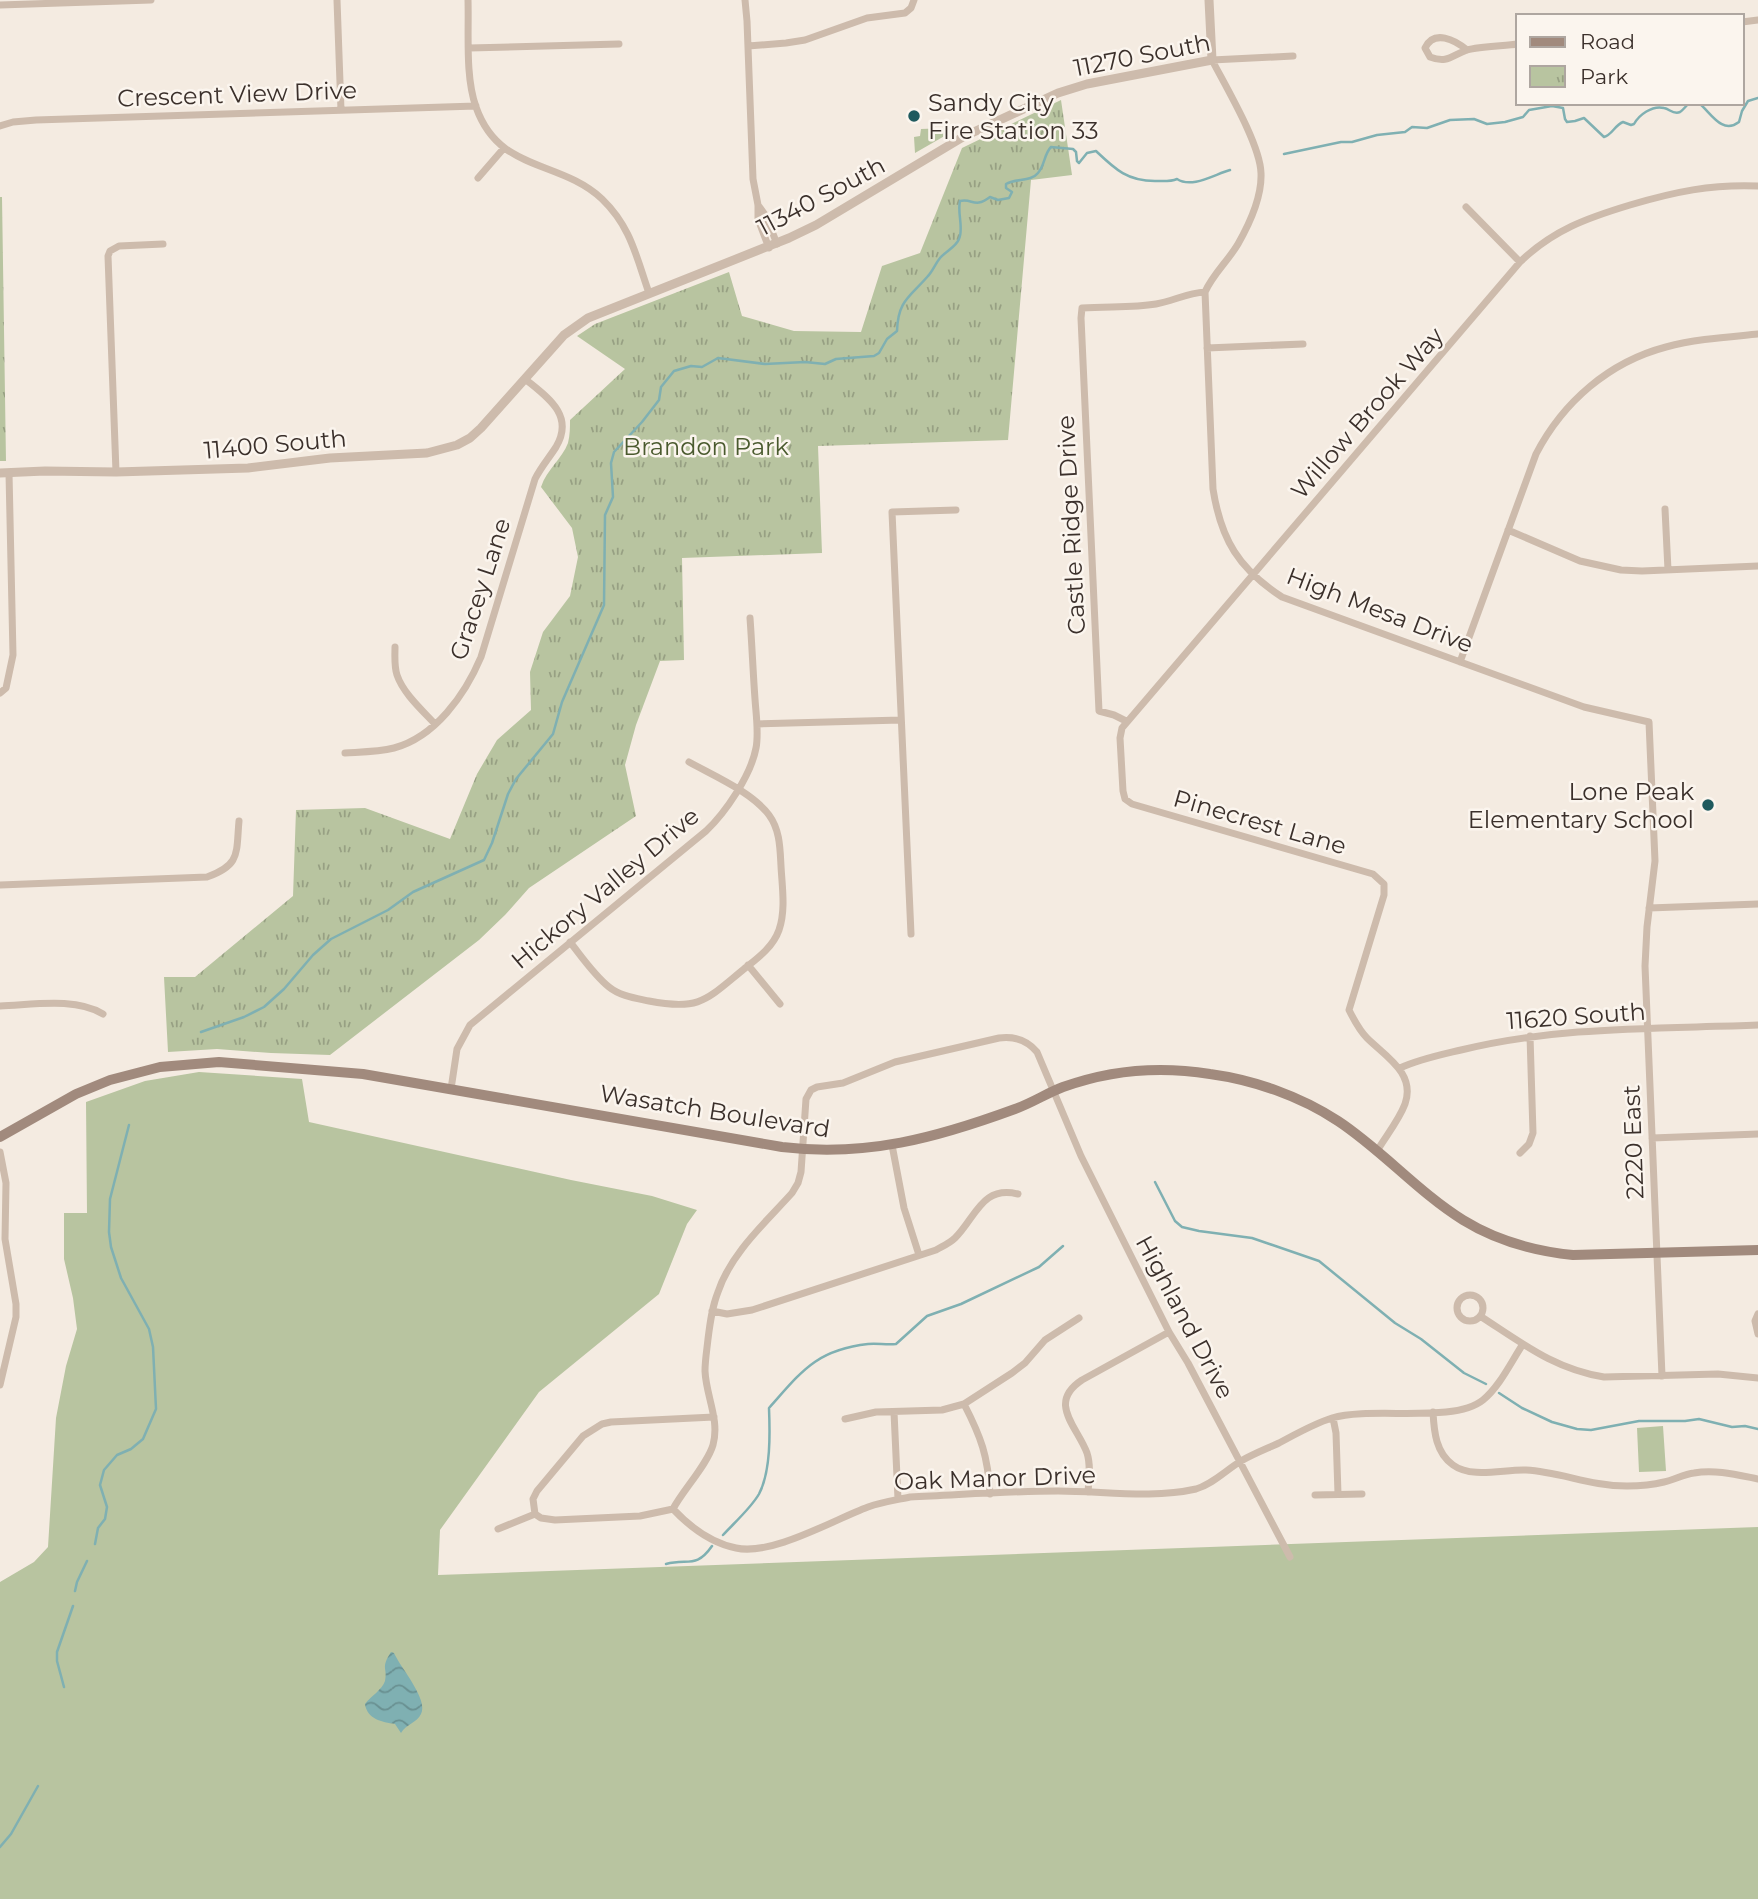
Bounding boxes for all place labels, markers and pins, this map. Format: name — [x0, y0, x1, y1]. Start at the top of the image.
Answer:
place label: Sandy City Fire Station 33 — [928, 88, 1099, 145]
marker: Sandy City Fire Station 33 — [906, 108, 922, 124]
place label: Lone Peak Elementary School — [1468, 777, 1695, 834]
marker: Lone Peak Elementary School — [1700, 797, 1716, 813]

